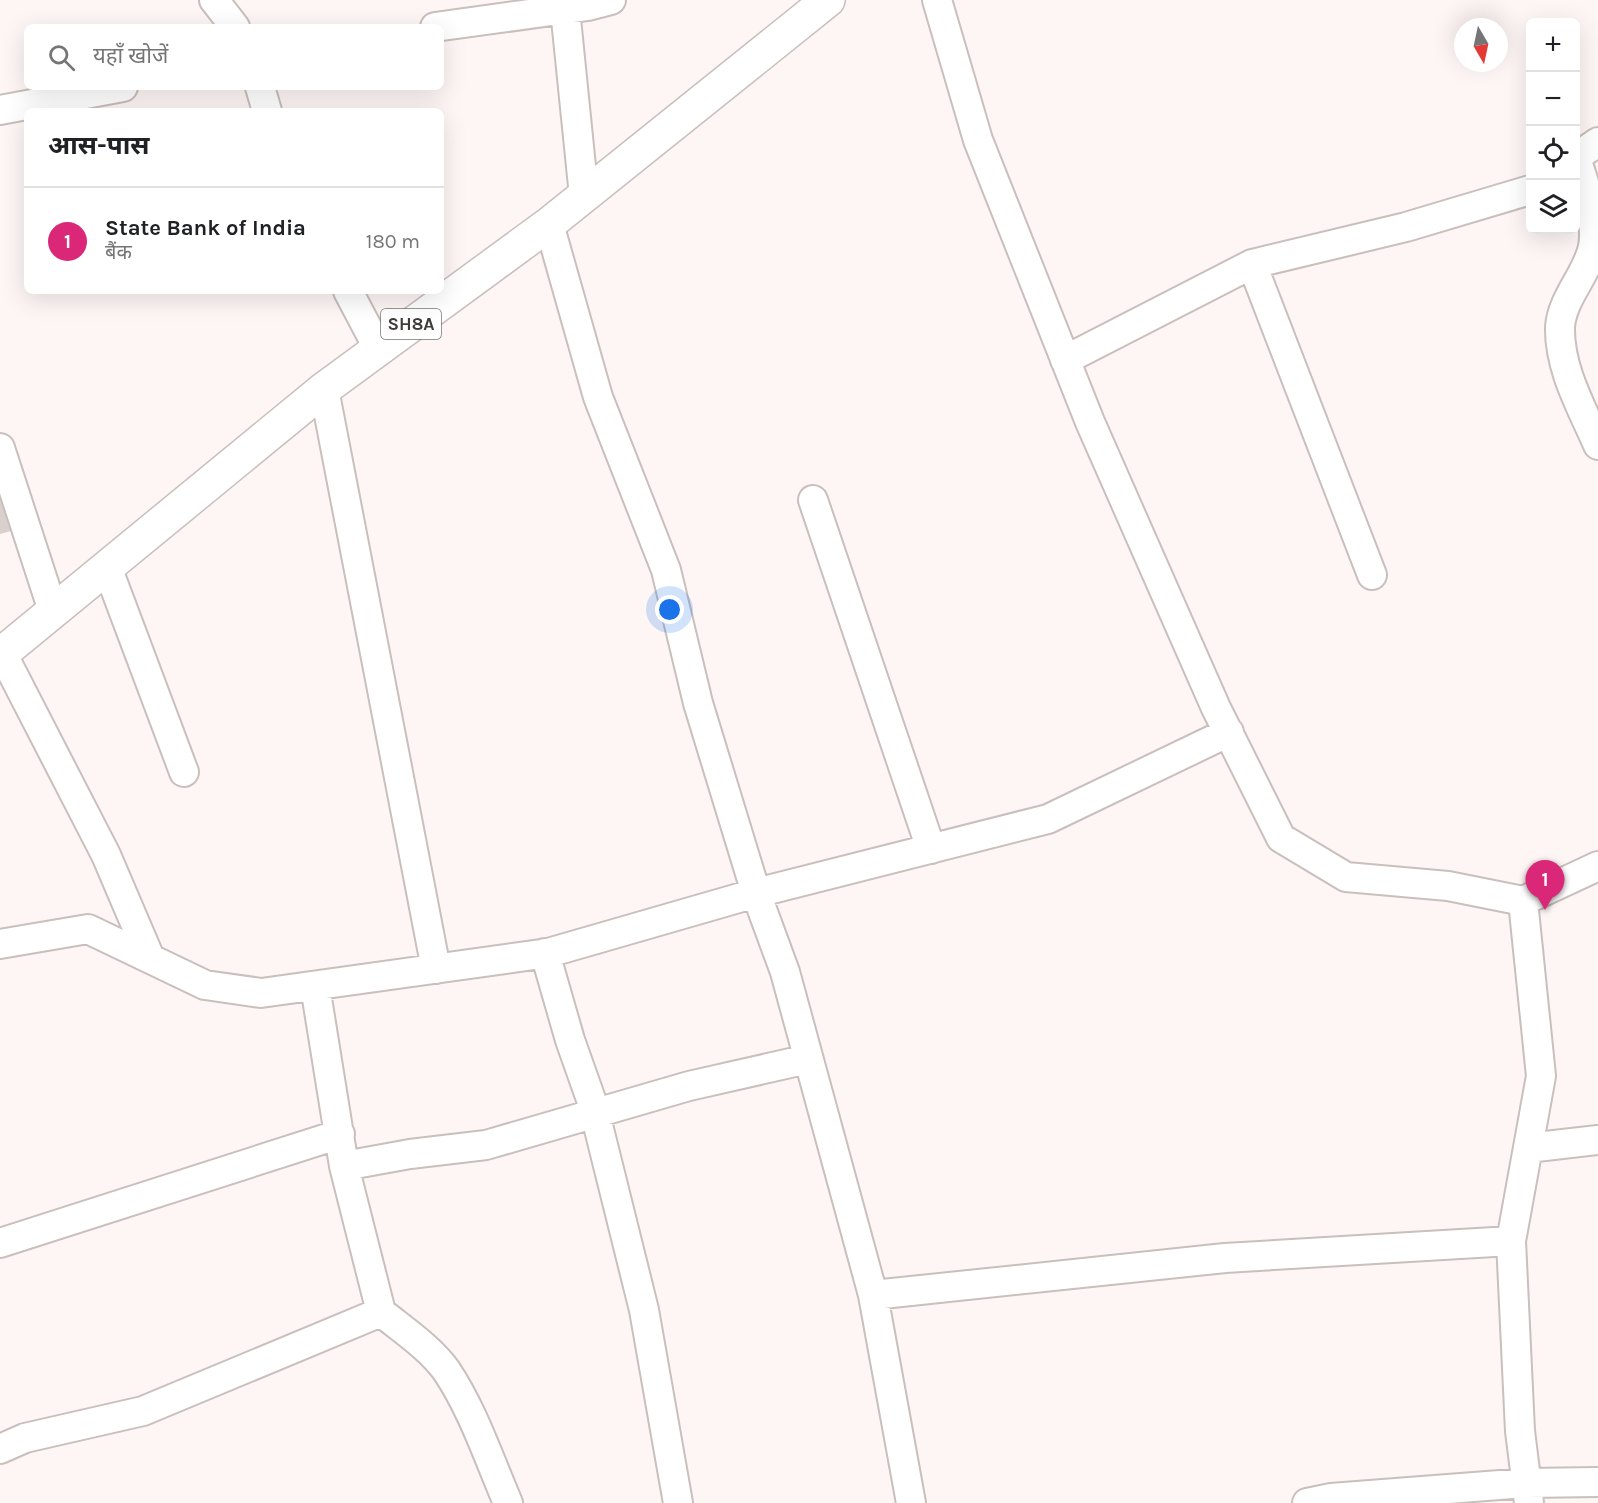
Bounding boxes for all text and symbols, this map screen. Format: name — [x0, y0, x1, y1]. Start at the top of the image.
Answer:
north arrow — [1454, 18, 1508, 72]
map controls — [1526, 18, 1580, 234]
button: + — [1526, 18, 1580, 72]
search box — [24, 24, 444, 90]
icon: search — [45, 41, 78, 74]
text: यहाँ खोजें — [93, 43, 168, 69]
button: − — [1526, 72, 1580, 126]
button: locate — [1526, 126, 1580, 180]
text: आस-पास — [48, 130, 150, 161]
button: layers — [1526, 180, 1580, 234]
text: State Bank of India — [105, 215, 306, 241]
text: 1 — [64, 230, 71, 253]
text: 180 m — [366, 230, 420, 253]
text: बैंक — [105, 241, 132, 264]
road number: SH8A — [381, 309, 441, 339]
your location — [655, 595, 684, 624]
pin: 1 — [1526, 860, 1564, 910]

